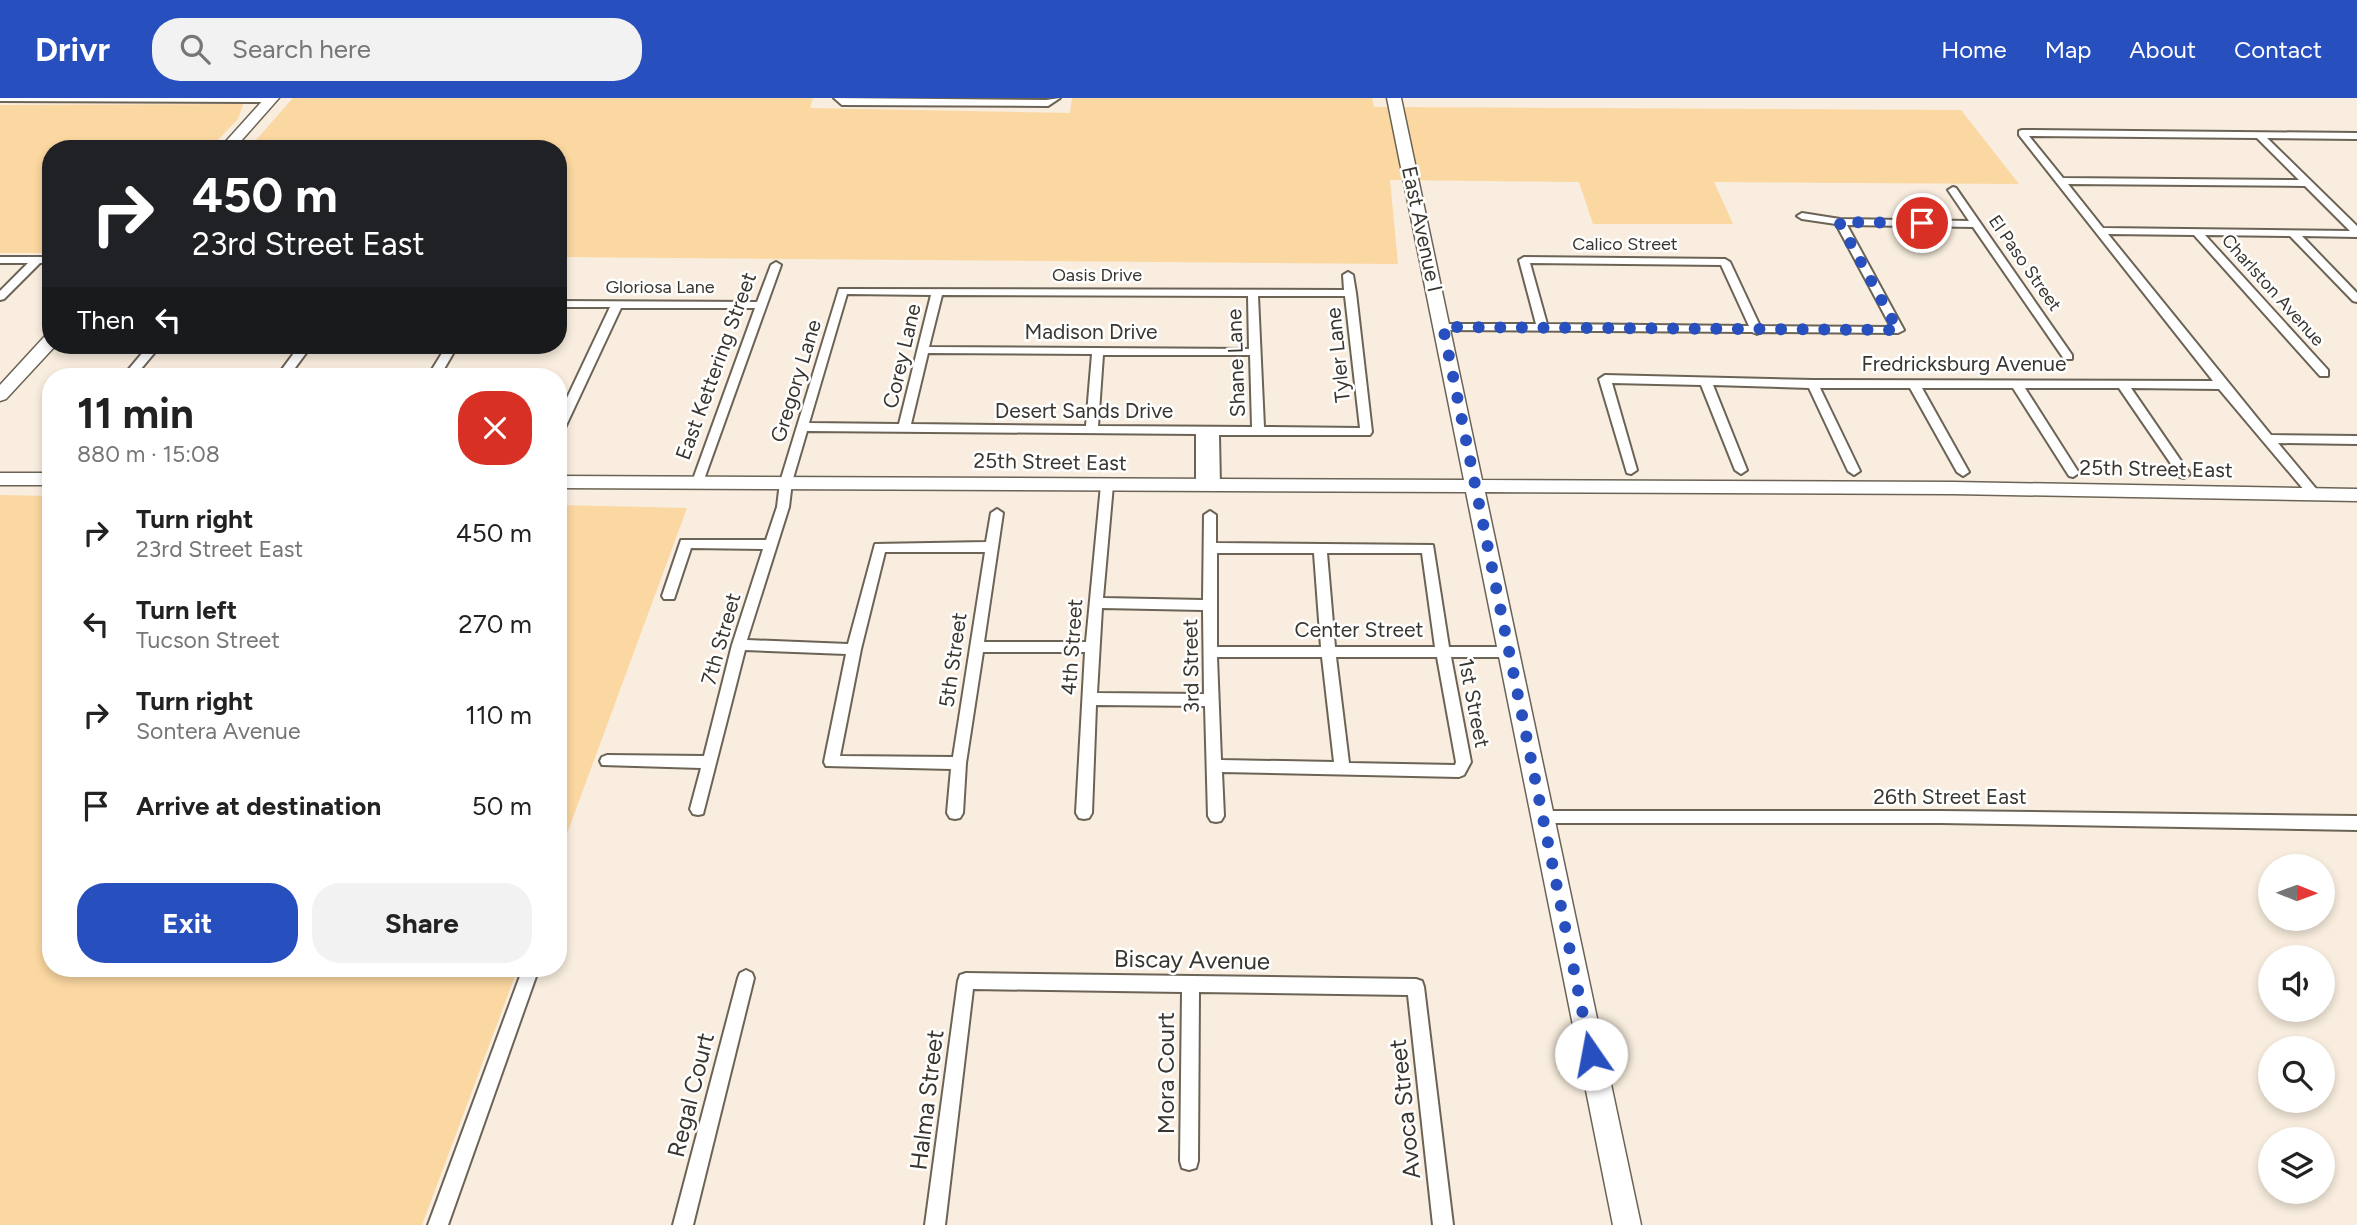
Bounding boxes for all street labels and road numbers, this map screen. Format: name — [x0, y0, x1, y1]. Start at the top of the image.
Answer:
street label: East Avenue I — [1397, 164, 1448, 294]
street label: El Paso Street — [1984, 211, 2066, 315]
street label: Charlston Avenue — [2217, 229, 2329, 351]
street label: Calico Street — [1572, 233, 1678, 255]
street label: Oasis Drive — [1052, 264, 1142, 286]
street label: East Kettering Street — [670, 269, 761, 463]
street label: Gloriosa Lane — [605, 276, 715, 298]
street label: Corey Lane — [877, 301, 926, 411]
street label: Tyler Lane — [1320, 306, 1355, 404]
street label: Shane Lane — [1221, 308, 1250, 418]
street label: Gregory Lane — [765, 316, 826, 445]
street label: Madison Drive — [1024, 319, 1158, 344]
street label: Fredricksburg Avenue — [1861, 351, 2067, 376]
street label: Desert Sands Drive — [995, 398, 1173, 423]
street label: 25th Street East — [973, 448, 1127, 475]
street label: 25th Street East — [2079, 455, 2233, 482]
street label: 7th Street — [695, 590, 746, 688]
street label: 4th Street — [1056, 598, 1087, 696]
street label: 5th Street — [933, 611, 972, 709]
street label: Center Street — [1295, 617, 1423, 642]
street label: 3rd Street — [1177, 618, 1204, 714]
street label: 1st Street — [1454, 656, 1495, 750]
street label: 26th Street East — [1873, 784, 2027, 809]
street label: Biscay Avenue — [1114, 944, 1270, 975]
street label: Mora Court — [1151, 1012, 1180, 1134]
street label: Halma Street — [903, 1028, 950, 1172]
street label: Regal Court — [661, 1030, 720, 1160]
street label: Avoca Street — [1383, 1038, 1426, 1180]

